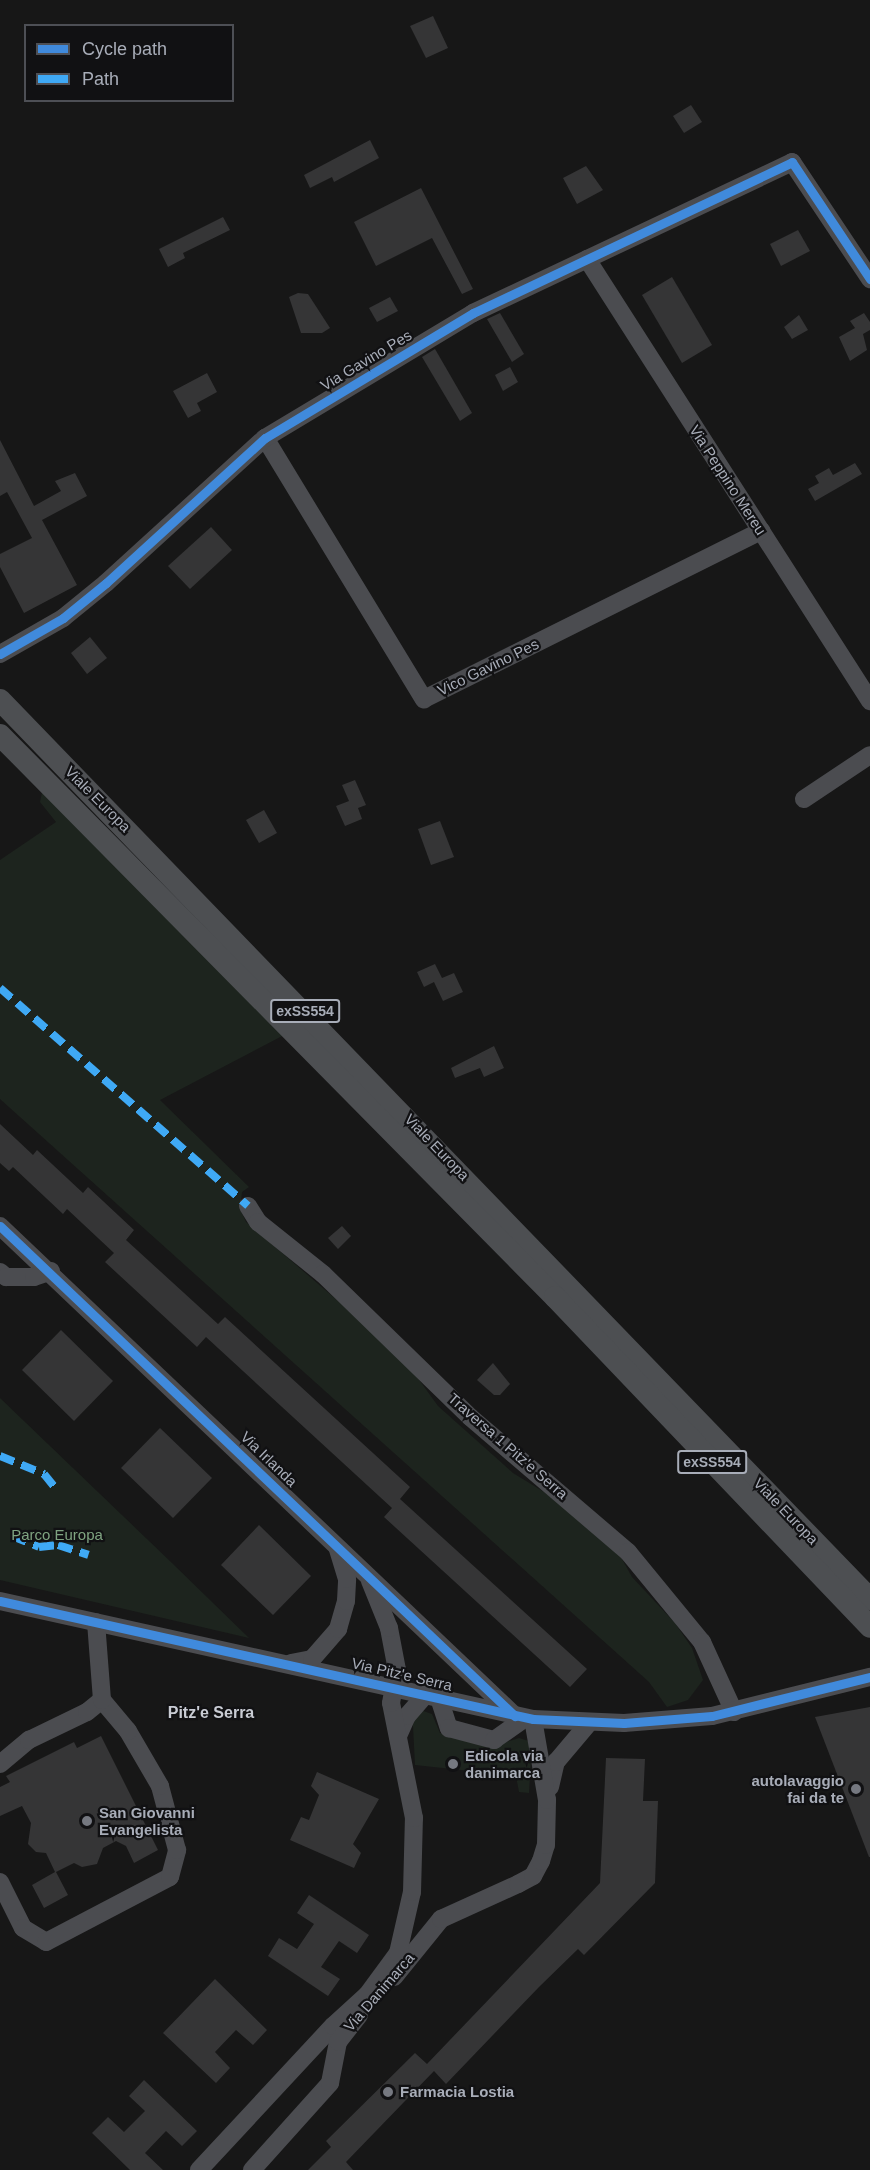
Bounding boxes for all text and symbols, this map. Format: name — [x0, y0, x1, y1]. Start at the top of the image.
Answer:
legend — [24, 24, 234, 102]
text: Cycle path — [82, 39, 167, 59]
text: Path — [82, 69, 119, 89]
street label: Via Gavino Pes — [317, 326, 415, 394]
street label: Via Peppino Mereu — [686, 422, 770, 538]
street label: Vico Gavino Pes — [434, 635, 542, 699]
street label: Viale Europa — [61, 762, 135, 836]
road number: exSS554 — [269, 1000, 341, 1022]
street label: Viale Europa — [401, 1110, 473, 1184]
street label: Traversa 1 Pitz'e Serra — [445, 1389, 571, 1503]
street label: Via Irlanda — [237, 1428, 301, 1490]
road number: exSS554 — [676, 1451, 748, 1473]
street label: Viale Europa — [750, 1474, 822, 1548]
park label: Parco Europa — [11, 1526, 103, 1544]
street label: Via Pitz'e Serra — [350, 1654, 454, 1694]
district label: Pitz'e Serra — [168, 1703, 254, 1723]
place label: Edicola via danimarca — [465, 1746, 543, 1781]
marker: Edicola via danimarca — [446, 1757, 460, 1771]
place label: autolavaggio fai da te — [751, 1771, 844, 1806]
marker: autolavaggio fai da te — [849, 1782, 863, 1796]
place label: San Giovanni Evangelista — [99, 1803, 195, 1838]
marker: San Giovanni Evangelista — [80, 1814, 94, 1828]
street label: Via Danimarca — [340, 1949, 418, 2035]
place label: Farmacia Lostia — [400, 2083, 514, 2101]
marker: Farmacia Lostia — [381, 2085, 395, 2099]

